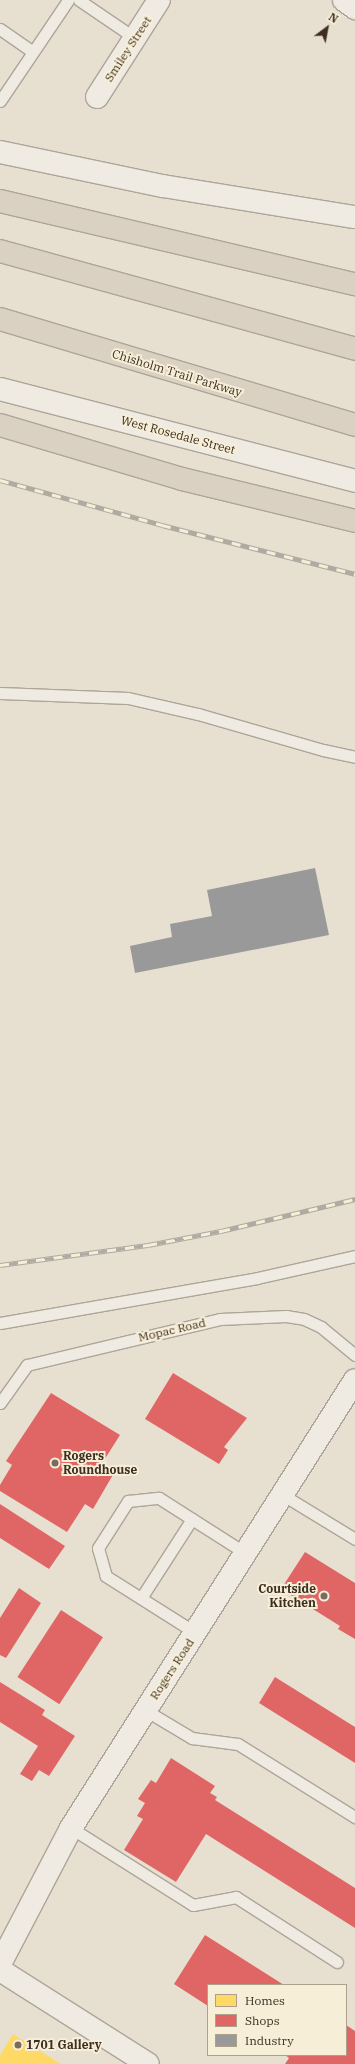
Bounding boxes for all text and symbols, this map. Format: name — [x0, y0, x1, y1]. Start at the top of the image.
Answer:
north arrow — [307, 8, 347, 48]
text: N — [326, 10, 341, 26]
street label: Smiley Street — [101, 14, 155, 84]
street label: Chisholm Trail Parkway — [110, 346, 244, 400]
street label: West Rosedale Street — [119, 413, 237, 457]
street label: Mopac Road — [137, 1315, 207, 1345]
place label: Rogers Roundhouse — [63, 1449, 137, 1477]
marker: Rogers Roundhouse — [50, 1458, 60, 1468]
place label: Courtside Kitchen — [258, 1582, 316, 1610]
marker: Courtside Kitchen — [319, 1591, 329, 1601]
street label: Rogers Road — [147, 1636, 197, 1702]
legend — [207, 1984, 347, 2056]
text: Homes — [245, 1993, 285, 2008]
text: Shops — [245, 2013, 280, 2028]
text: Industry — [245, 2033, 294, 2048]
place label: 1701 Gallery — [26, 2038, 102, 2052]
marker: 1701 Gallery — [13, 2040, 23, 2050]

